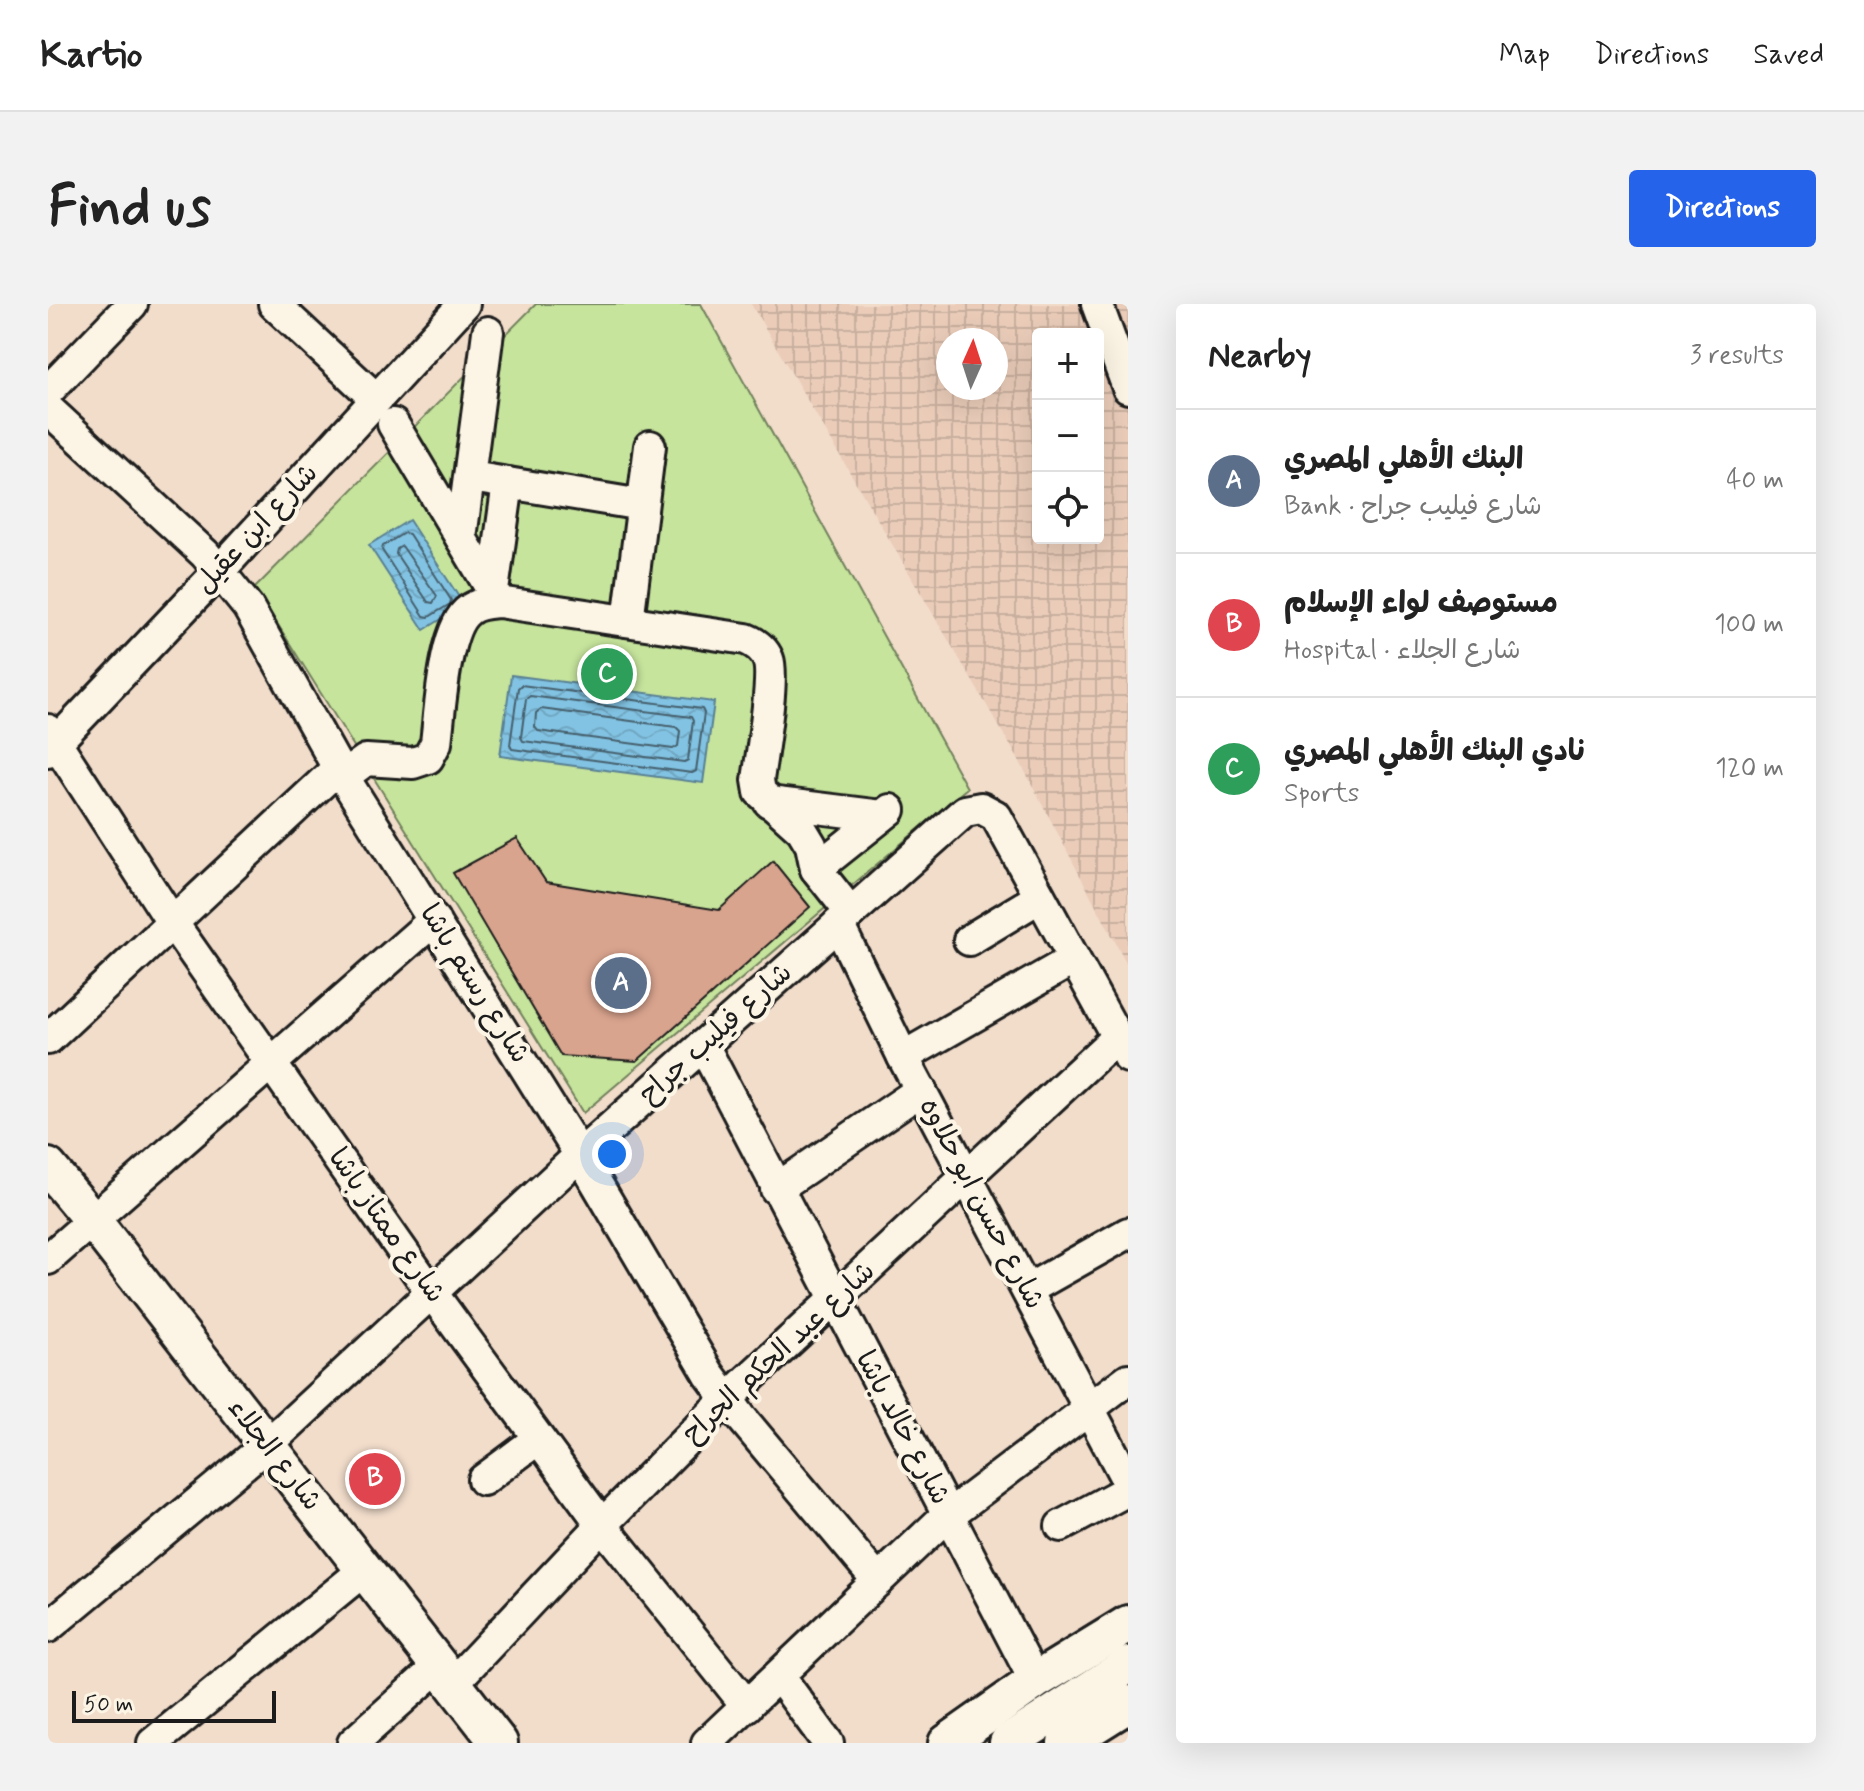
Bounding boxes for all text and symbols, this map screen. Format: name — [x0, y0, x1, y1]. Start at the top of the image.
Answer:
text: Kartio — [40, 31, 143, 80]
text: Map — [1499, 37, 1550, 74]
text: Directions — [1594, 37, 1709, 74]
text: Saved — [1753, 37, 1824, 74]
button: Directions — [1629, 170, 1816, 247]
text: Find us — [48, 172, 211, 245]
north arrow — [936, 328, 1008, 400]
map controls — [1032, 328, 1104, 544]
button: + — [1032, 328, 1104, 400]
text: Nearby — [1208, 334, 1312, 379]
text: 3 results — [1690, 339, 1784, 373]
button: − — [1032, 400, 1104, 472]
text: البنك الأهلي المصري — [1284, 440, 1524, 479]
street label: شارع ابن عقيل — [187, 456, 327, 602]
text: A — [1225, 464, 1243, 498]
text: 40 m — [1726, 464, 1784, 498]
button: locate — [1032, 472, 1104, 544]
text: Bank · شارع فيليب جراح — [1284, 490, 1542, 524]
text: مستوصف لواء الإسلام — [1284, 584, 1558, 623]
text: B — [1226, 608, 1242, 642]
text: 100 m — [1714, 608, 1784, 642]
text: Hospital · شارع الجلاء — [1284, 634, 1521, 668]
pin: C — [581, 644, 633, 704]
text: نادي البنك الأهلي المصري — [1284, 732, 1585, 771]
text: C — [1225, 752, 1243, 786]
text: 120 m — [1715, 752, 1784, 786]
text: Sports — [1284, 777, 1359, 811]
street label: شارع رستم باشا — [409, 897, 538, 1071]
pin: A — [595, 953, 647, 1013]
street label: شارع فيليب جراح — [631, 955, 801, 1113]
street label: شارع حسن ابو حلاوه — [910, 1092, 1052, 1316]
your location — [592, 1134, 632, 1174]
street label: شارع ممتاز باشا — [319, 1141, 453, 1311]
street label: شارع عبد الحكم الجراح — [674, 1254, 884, 1453]
street label: شارع خالد باشا — [846, 1344, 958, 1512]
street label: شارع الجلاء — [218, 1391, 330, 1519]
pin: B — [349, 1449, 401, 1509]
scale bar — [72, 1687, 276, 1723]
text: 50 m — [84, 1691, 133, 1719]

